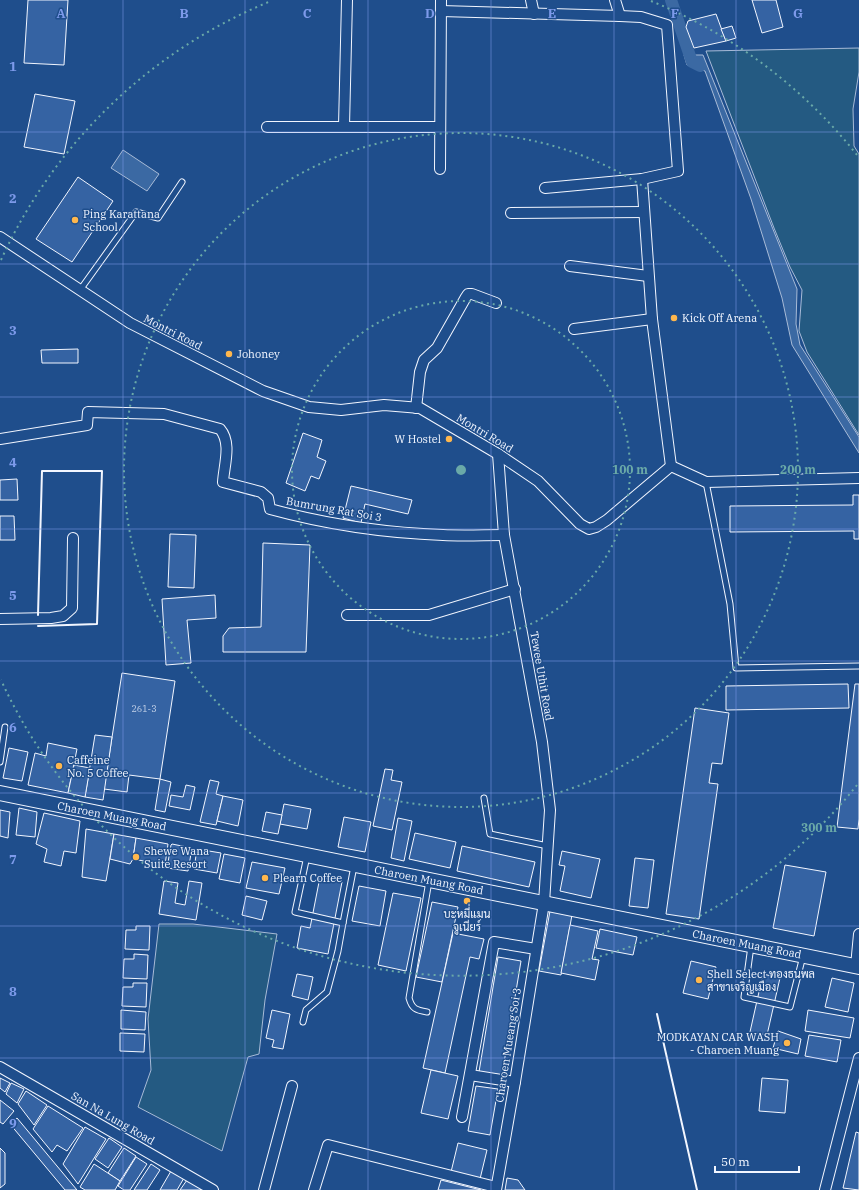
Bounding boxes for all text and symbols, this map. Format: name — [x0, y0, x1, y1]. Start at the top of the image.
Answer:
text: A — [56, 5, 66, 22]
text: B — [179, 5, 189, 22]
text: C — [303, 5, 312, 22]
text: D — [425, 5, 435, 22]
text: E — [548, 5, 556, 22]
text: F — [671, 5, 679, 22]
text: G — [793, 5, 803, 22]
text: 1 — [9, 58, 17, 75]
text: 2 — [9, 190, 17, 207]
place label: Ping Karattana School — [83, 207, 160, 234]
marker: Ping Karattana School — [70, 215, 80, 225]
street label: Montri Road — [141, 311, 205, 353]
place label: Kick Off Arena — [682, 311, 757, 325]
marker: Kick Off Arena — [669, 313, 679, 323]
text: 3 — [9, 322, 17, 339]
place label: Johoney — [237, 347, 280, 361]
marker: Johoney — [224, 349, 234, 359]
street label: Montri Road — [454, 411, 516, 456]
place label: W Hostel — [395, 432, 441, 446]
marker: W Hostel — [444, 434, 454, 444]
text: 4 — [9, 454, 17, 471]
text: 100 m — [612, 462, 648, 477]
text: 200 m — [780, 462, 816, 477]
centre of rings — [454, 463, 468, 477]
street label: Bumrung Rat Soi 3 — [285, 494, 383, 524]
text: 5 — [9, 587, 17, 604]
street label: Tewee Uthit Road — [527, 630, 557, 722]
house number: 261-3 — [131, 703, 157, 714]
text: 6 — [9, 719, 17, 736]
place label: Caffeine No. 5 Coffee — [67, 753, 129, 780]
marker: Caffeine No. 5 Coffee — [54, 761, 64, 771]
street label: Charoen Muang Road — [56, 799, 168, 834]
text: 300 m — [801, 820, 837, 835]
place label: Shewe Wana Suite Resort — [144, 844, 209, 871]
text: 7 — [9, 851, 17, 868]
marker: Shewe Wana Suite Resort — [131, 852, 141, 862]
street label: Charoen Muang Road — [373, 863, 485, 898]
place label: Plearn Coffee — [273, 871, 342, 885]
marker: Plearn Coffee — [260, 873, 270, 883]
marker: บะหมี่แมน จูเนียร์ — [462, 896, 472, 906]
place label: บะหมี่แมน จูเนียร์ — [444, 903, 490, 935]
street label: Charoen Muang Road — [691, 927, 803, 962]
place label: Shell Select ทองธนพล สาขาเจริญเมือง — [707, 967, 815, 994]
marker: Shell Select ทองธนพล สาขาเจริญเมือง — [694, 975, 704, 985]
text: 8 — [9, 983, 17, 1000]
street label: Charoen Mueang Soi 3 — [492, 987, 524, 1103]
place label: MODKAYAN CAR WASH - Charoen Muang — [657, 1030, 779, 1057]
marker: MODKAYAN CAR WASH - Charoen Muang — [782, 1038, 792, 1048]
street label: San Na Lung Road — [69, 1088, 158, 1148]
text: 9 — [9, 1115, 17, 1132]
scale bar — [715, 1148, 799, 1174]
text: 50 m — [721, 1154, 750, 1169]

